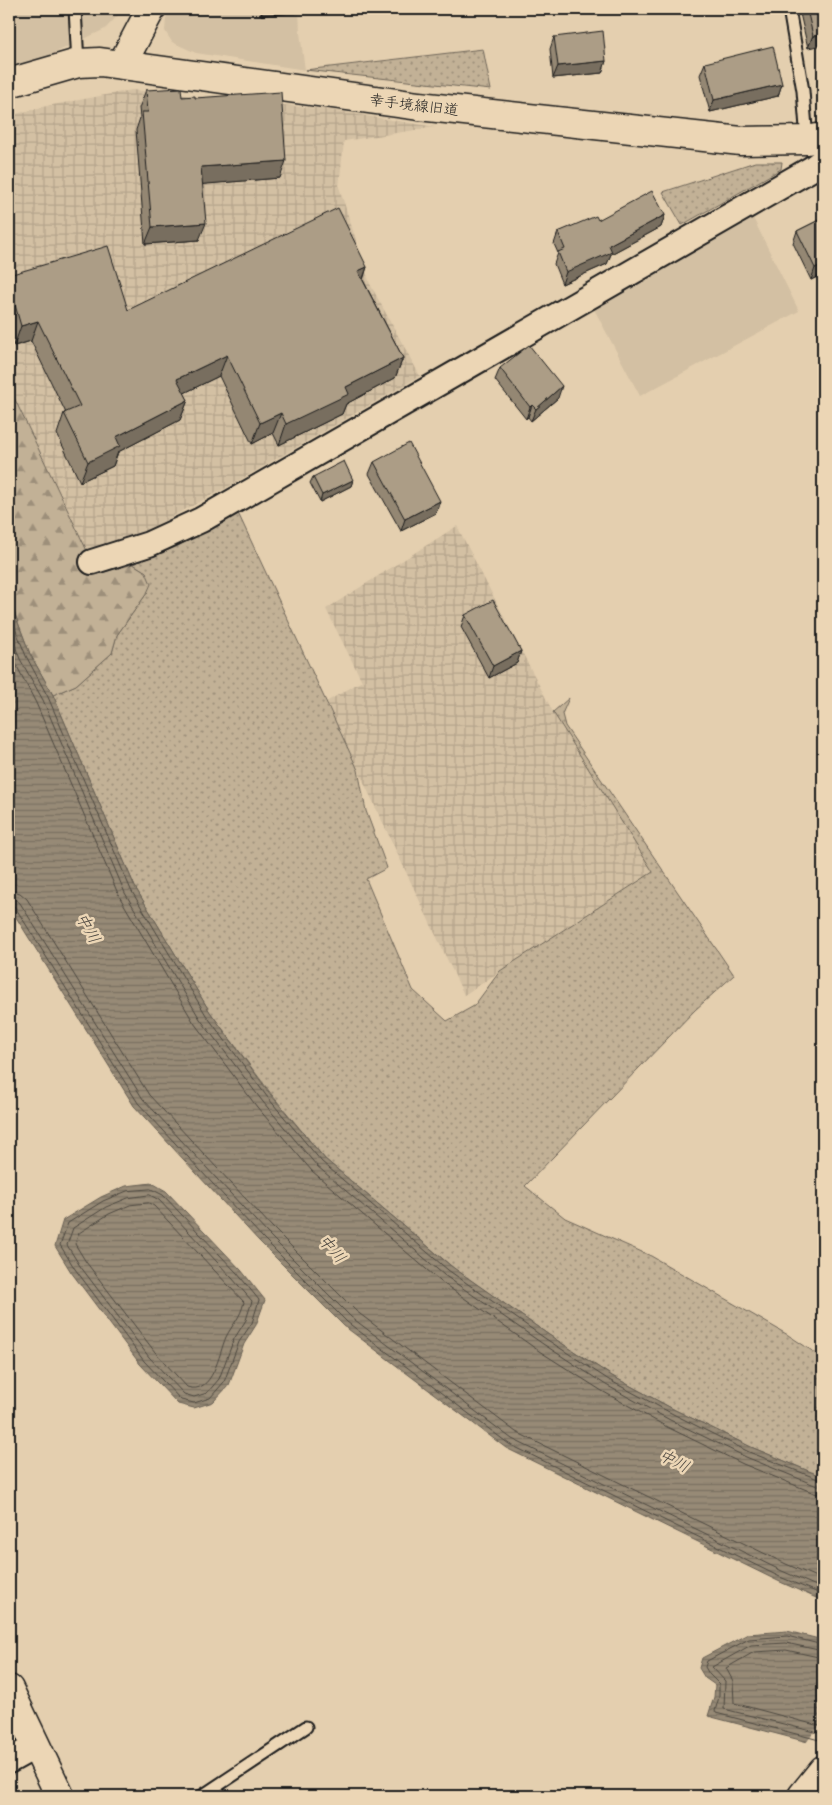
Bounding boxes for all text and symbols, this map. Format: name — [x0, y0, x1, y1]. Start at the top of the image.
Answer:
street label: 幸手境線旧道 — [368, 91, 460, 119]
water label: 中川 — [72, 910, 104, 946]
water label: 中川 — [315, 1231, 349, 1267]
water label: 中川 — [656, 1446, 692, 1476]

